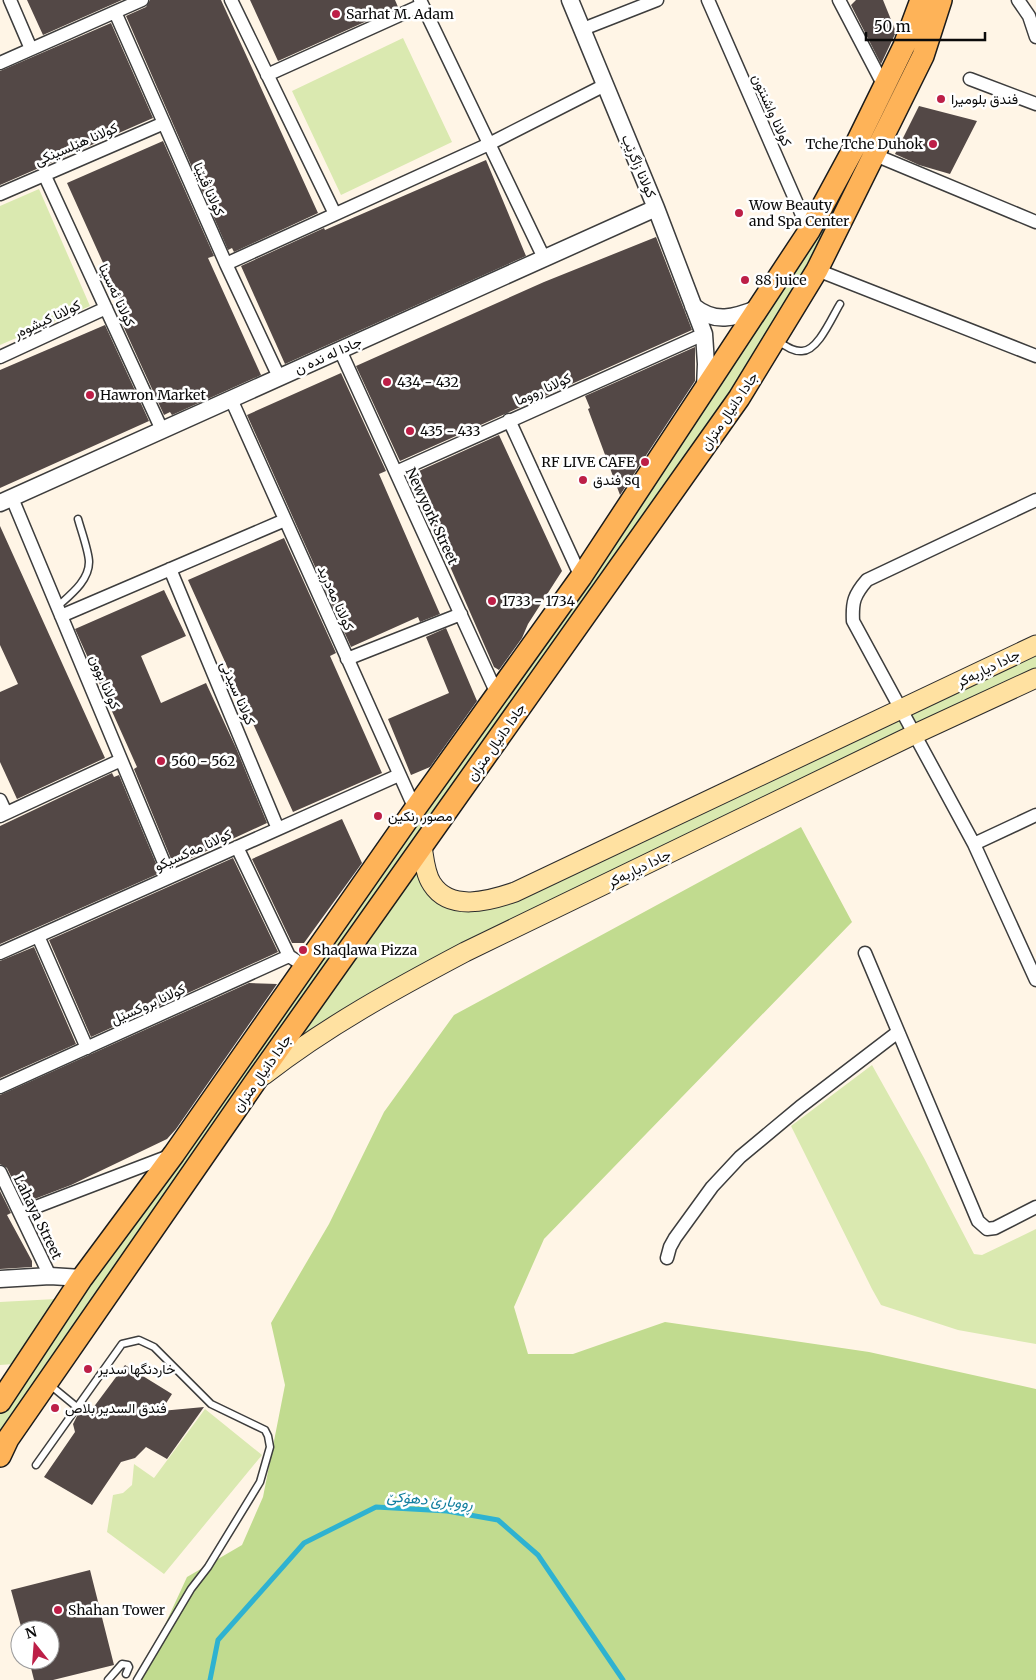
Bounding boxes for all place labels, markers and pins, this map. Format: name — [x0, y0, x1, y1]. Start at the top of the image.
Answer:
place label: Sarhat M. Adam — [346, 5, 454, 23]
marker: Sarhat M. Adam — [330, 8, 342, 20]
place label: فندق بلوميرا — [951, 90, 1018, 108]
marker: فندق بلوميرا — [935, 93, 947, 105]
place label: Tche Tche Duhok — [806, 135, 923, 153]
marker: Tche Tche Duhok — [927, 138, 939, 150]
place label: Wow Beauty and Spa Center — [748, 196, 849, 230]
marker: Wow Beauty and Spa Center — [733, 207, 745, 219]
place label: 88 juice — [755, 271, 807, 289]
marker: 88 juice — [739, 274, 751, 286]
place label: 434 - 432 — [397, 373, 459, 391]
marker: 434 - 432 — [381, 376, 393, 388]
place label: Hawron Market — [100, 386, 206, 404]
marker: Hawron Market — [84, 389, 96, 401]
place label: 435 - 433 — [420, 422, 480, 440]
marker: 435 - 433 — [404, 425, 416, 437]
place label: RF LIVE CAFE — [541, 453, 635, 471]
marker: RF LIVE CAFE — [639, 456, 651, 468]
place label: فندق sq — [593, 471, 640, 489]
marker: فندق sq — [577, 474, 589, 486]
place label: 1733 - 1734 — [502, 592, 575, 610]
marker: 1733 - 1734 — [486, 595, 498, 607]
place label: 560 - 562 — [171, 752, 235, 770]
marker: 560 - 562 — [155, 755, 167, 767]
place label: مصور رنكين — [388, 807, 452, 825]
marker: مصور رنكين — [372, 810, 384, 822]
place label: Shaqlawa Pizza — [313, 941, 418, 959]
marker: Shaqlawa Pizza — [297, 944, 309, 956]
place label: خاردنگها سدير — [97, 1360, 175, 1378]
marker: خاردنگها سدير — [82, 1363, 94, 1375]
place label: فندق السدير بلاص — [65, 1399, 167, 1417]
marker: فندق السدير بلاص — [49, 1402, 61, 1414]
place label: Shahan Tower — [68, 1601, 165, 1619]
marker: Shahan Tower — [52, 1604, 64, 1616]

